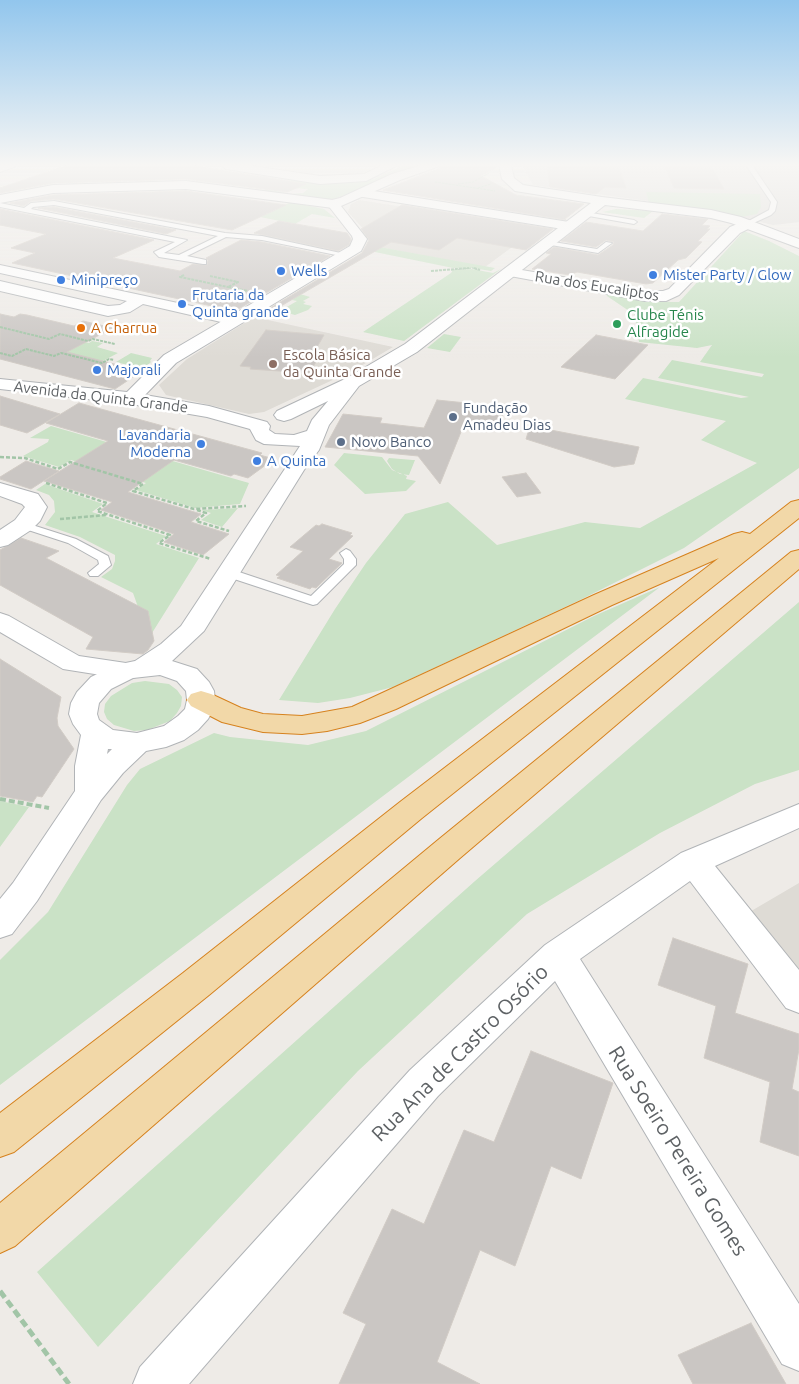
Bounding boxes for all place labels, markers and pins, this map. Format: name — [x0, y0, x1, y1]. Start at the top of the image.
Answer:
place label: Wells — [291, 262, 327, 280]
marker: Wells — [275, 265, 287, 277]
place label: Mister Party / Glow — [663, 266, 791, 284]
marker: Mister Party / Glow — [647, 269, 659, 281]
place label: Minipreço — [71, 271, 138, 289]
marker: Minipreço — [55, 274, 67, 286]
place label: Frutaria da Quinta grande — [192, 286, 289, 321]
marker: Frutaria da Quinta grande — [176, 298, 188, 310]
place label: Clube Ténis Alfragide — [627, 306, 704, 341]
marker: Clube Ténis Alfragide — [611, 318, 623, 330]
place label: A Charrua — [91, 319, 157, 337]
marker: A Charrua — [75, 322, 87, 334]
place label: Escola Básica da Quinta Grande — [283, 346, 401, 381]
marker: Escola Básica da Quinta Grande — [267, 358, 279, 370]
place label: Majorali — [107, 361, 161, 379]
marker: Majorali — [91, 364, 103, 376]
place label: Fundação Amadeu Dias — [463, 399, 551, 434]
marker: Fundação Amadeu Dias — [447, 411, 459, 423]
place label: Lavandaria Moderna — [119, 426, 191, 461]
place label: Novo Banco — [351, 433, 431, 451]
marker: Novo Banco — [335, 436, 347, 448]
marker: Lavandaria Moderna — [195, 438, 207, 450]
place label: A Quinta — [267, 452, 326, 470]
marker: A Quinta — [251, 455, 263, 467]

